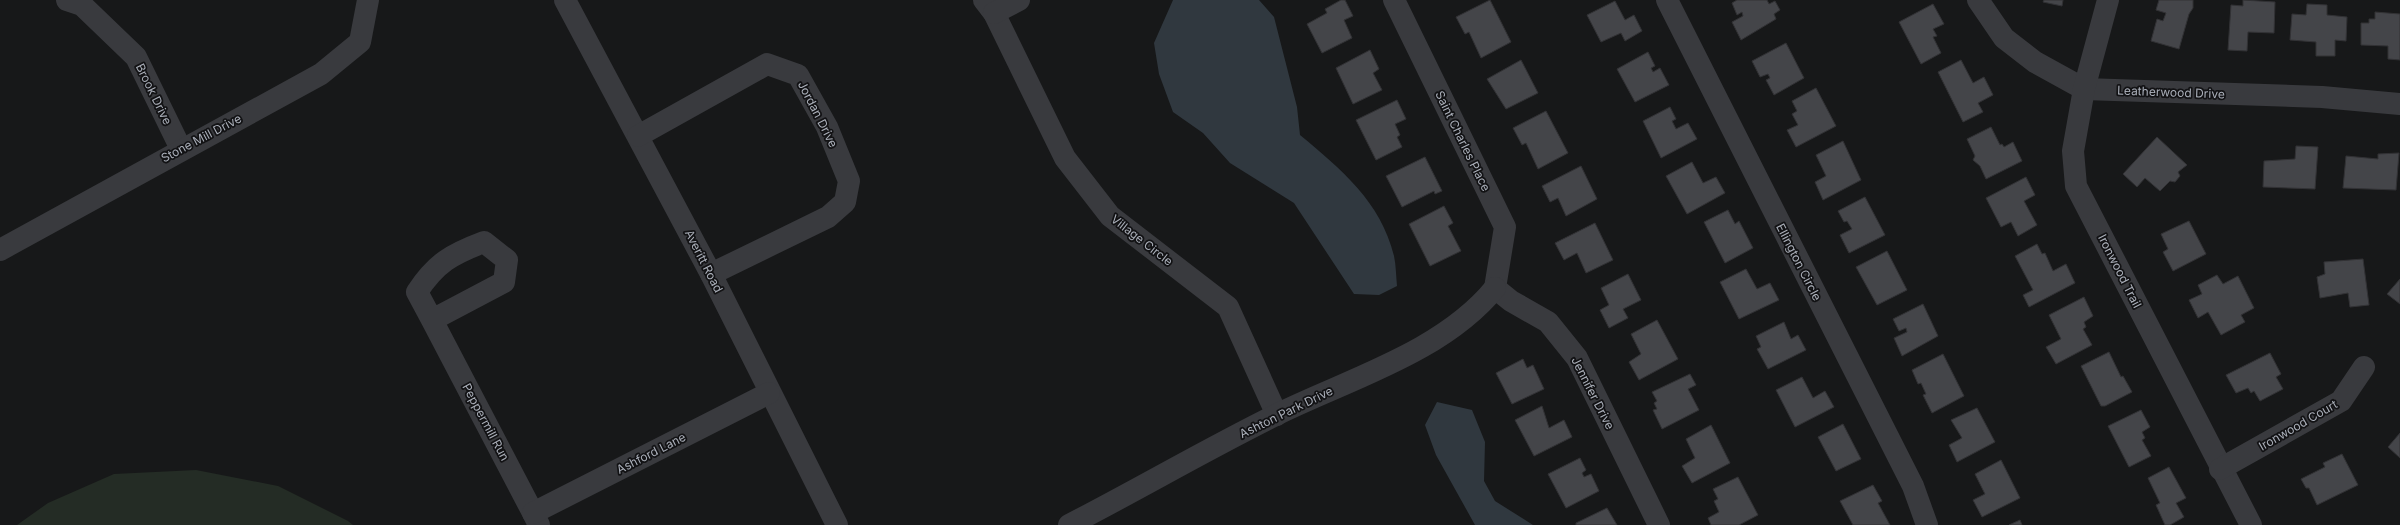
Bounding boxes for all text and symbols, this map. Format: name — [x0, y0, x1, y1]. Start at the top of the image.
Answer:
street label: Brook Drive — [133, 61, 175, 127]
street label: Jordan Drive — [795, 78, 841, 150]
street label: Leatherwood Drive — [2117, 83, 2225, 101]
street label: Saint Charles Place — [1432, 88, 1494, 194]
street label: Stone Mill Drive — [158, 111, 244, 165]
street label: Village Circle — [1108, 211, 1176, 269]
street label: Ellington Circle — [1773, 221, 1825, 303]
street label: Averitt Road — [682, 227, 726, 295]
street label: Ironwood Trail — [2095, 232, 2145, 310]
street label: Jennifer Drive — [1568, 354, 1618, 432]
street label: Peppermill Run — [459, 381, 513, 463]
street label: Ashton Park Drive — [1237, 383, 1335, 441]
street label: Ironwood Court — [2256, 396, 2340, 454]
street label: Ashford Lane — [614, 429, 688, 477]

